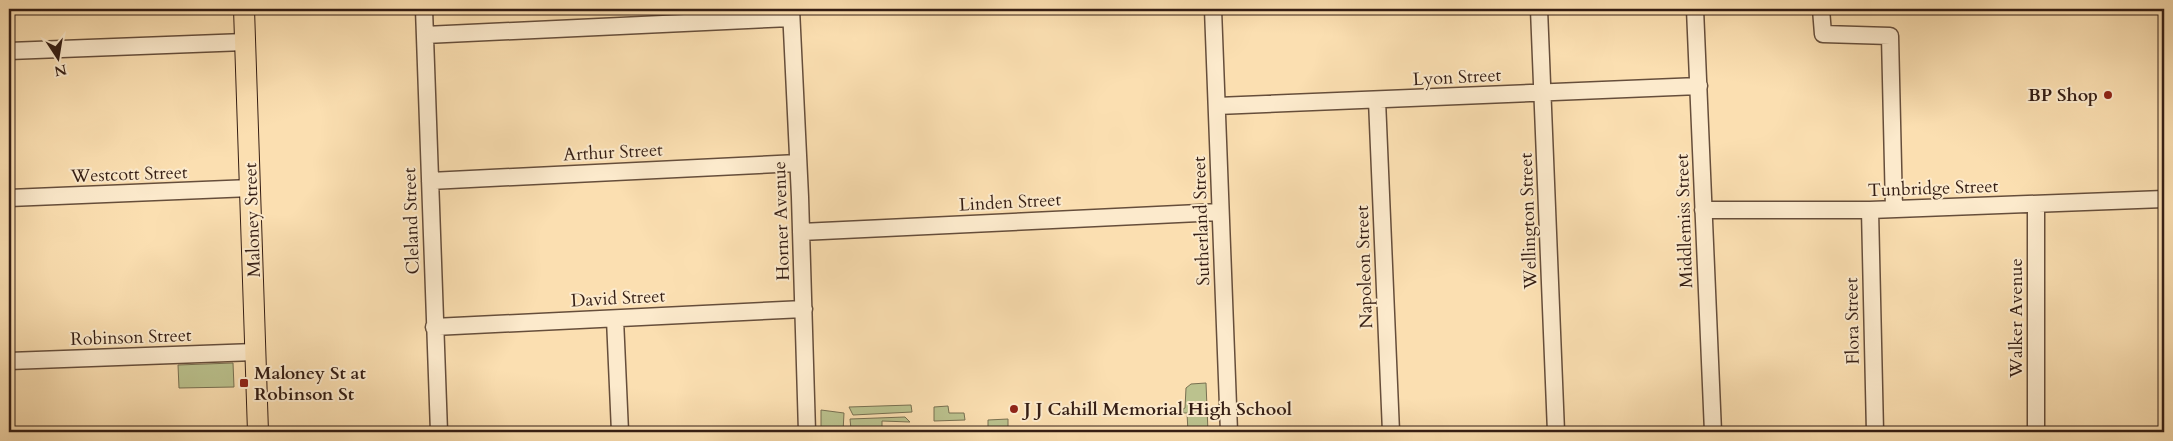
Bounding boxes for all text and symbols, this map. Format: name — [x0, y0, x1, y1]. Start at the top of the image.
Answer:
north arrow — [32, 32, 82, 82]
text: N — [53, 60, 69, 81]
street label: Lyon Street — [1412, 63, 1502, 92]
place label: BP Shop — [2028, 83, 2098, 108]
marker: BP Shop — [2102, 89, 2114, 101]
street label: Arthur Street — [563, 137, 664, 168]
street label: Wellington Street — [1514, 152, 1543, 291]
street label: Middlemiss Street — [1670, 153, 1699, 289]
street label: Sutherland Street — [1187, 156, 1216, 286]
street label: Westcott Street — [69, 160, 188, 189]
street label: Horner Avenue — [767, 161, 796, 281]
street label: Maloney Street — [238, 162, 267, 278]
street label: Cleland Street — [397, 167, 426, 275]
street label: Tunbridge Street — [1867, 174, 1999, 203]
street label: Linden Street — [958, 187, 1062, 218]
street label: Napoleon Street — [1350, 205, 1379, 329]
street label: Walker Avenue — [2004, 258, 2029, 379]
street label: Flora Street — [1839, 277, 1866, 365]
street label: David Street — [570, 284, 666, 313]
street label: Robinson Street — [70, 323, 192, 352]
place label: Maloney St at Robinson St — [254, 361, 366, 407]
marker: Maloney St at Robinson St — [238, 377, 250, 389]
place label: J J Cahill Memorial High School — [1021, 397, 1292, 422]
marker: J J Cahill Memorial High School — [1008, 403, 1020, 415]

